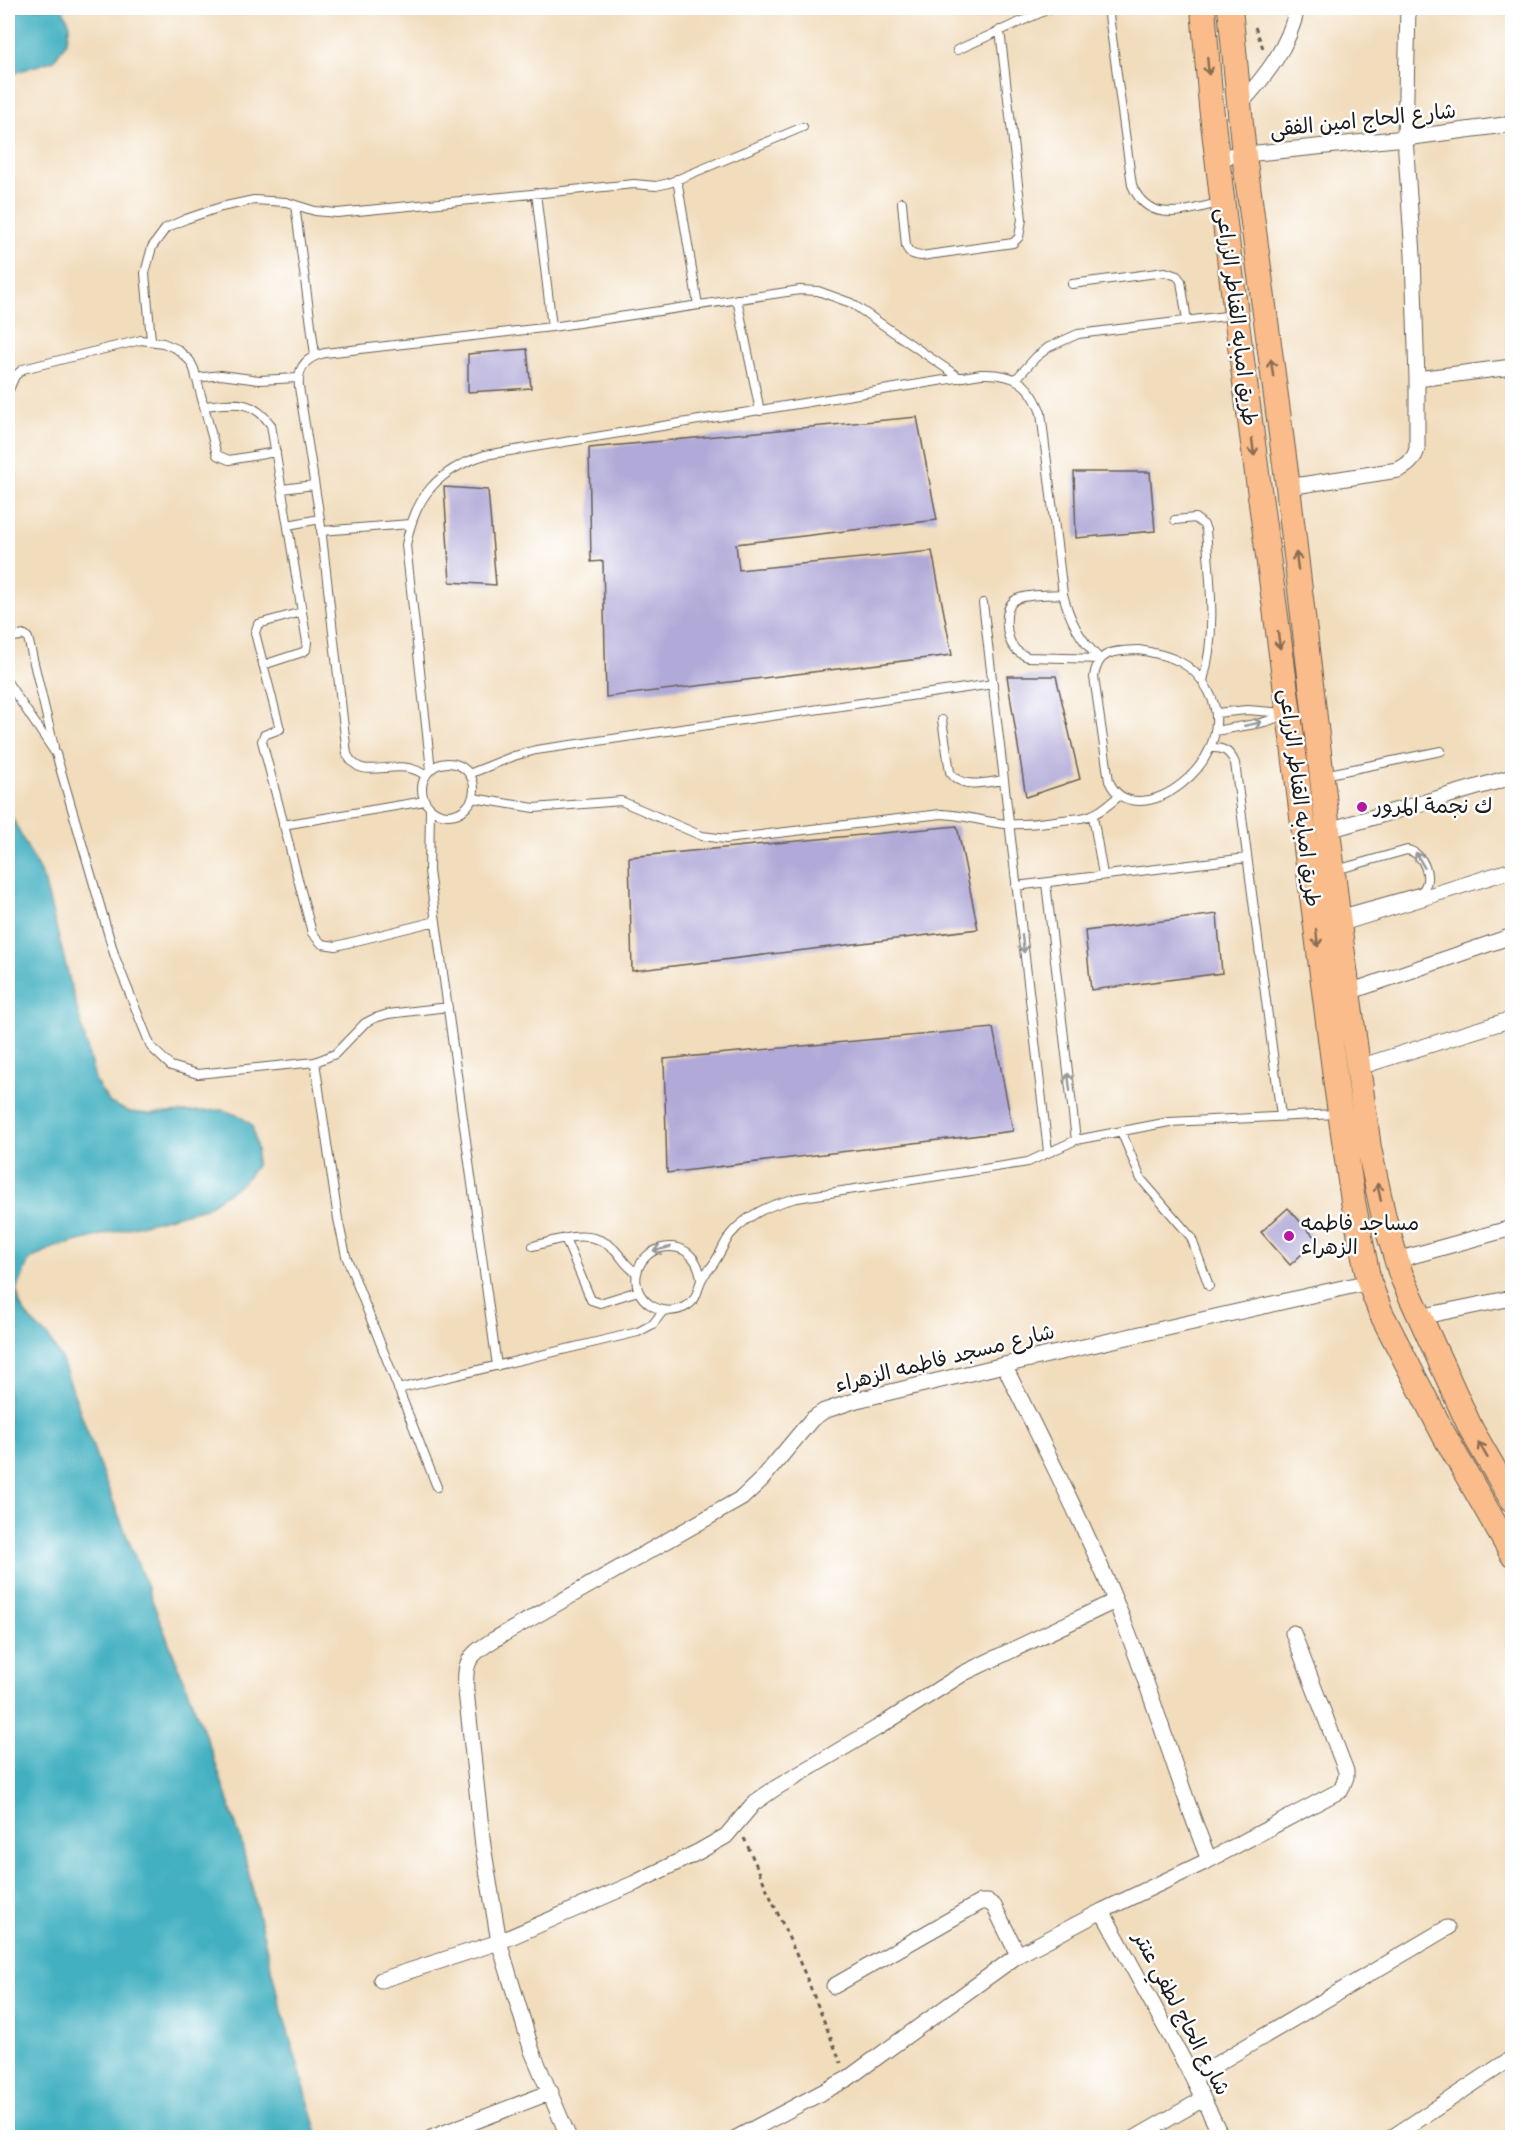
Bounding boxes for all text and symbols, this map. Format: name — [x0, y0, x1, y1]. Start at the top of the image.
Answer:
one-way arrow — [1203, 55, 1214, 75]
street label: شارع الحاج امين الفقى — [1268, 97, 1458, 145]
street label: طريق امبابه القناطر الزراعى — [1209, 206, 1263, 428]
one-way arrow — [1266, 359, 1277, 378]
one-way arrow — [1247, 437, 1258, 457]
one-way arrow — [1292, 552, 1303, 572]
one-way arrow — [1273, 630, 1284, 650]
street label: طريق امبابه القناطر الزراعى — [1272, 687, 1326, 909]
one-way arrow — [1242, 718, 1262, 729]
place label: ك نجمة المرور — [1372, 793, 1492, 821]
marker: ك نجمة المرور — [1355, 800, 1369, 814]
one-way arrow — [1414, 852, 1426, 869]
one-way arrow — [1312, 927, 1323, 947]
one-way arrow — [1018, 934, 1029, 953]
one-way arrow — [1063, 1072, 1074, 1092]
one-way arrow — [1373, 1183, 1384, 1202]
place label: مساجد فاطمه الزهراء — [1301, 1210, 1419, 1262]
marker: مساجد فاطمه الزهراء — [1282, 1229, 1296, 1243]
one-way arrow — [652, 1245, 671, 1256]
street label: شارع مسجد فاطمه الزهراء — [832, 1318, 1058, 1400]
one-way arrow — [1476, 1442, 1488, 1459]
street label: شارع الحاج لطفي عنتر — [1122, 1926, 1236, 2103]

